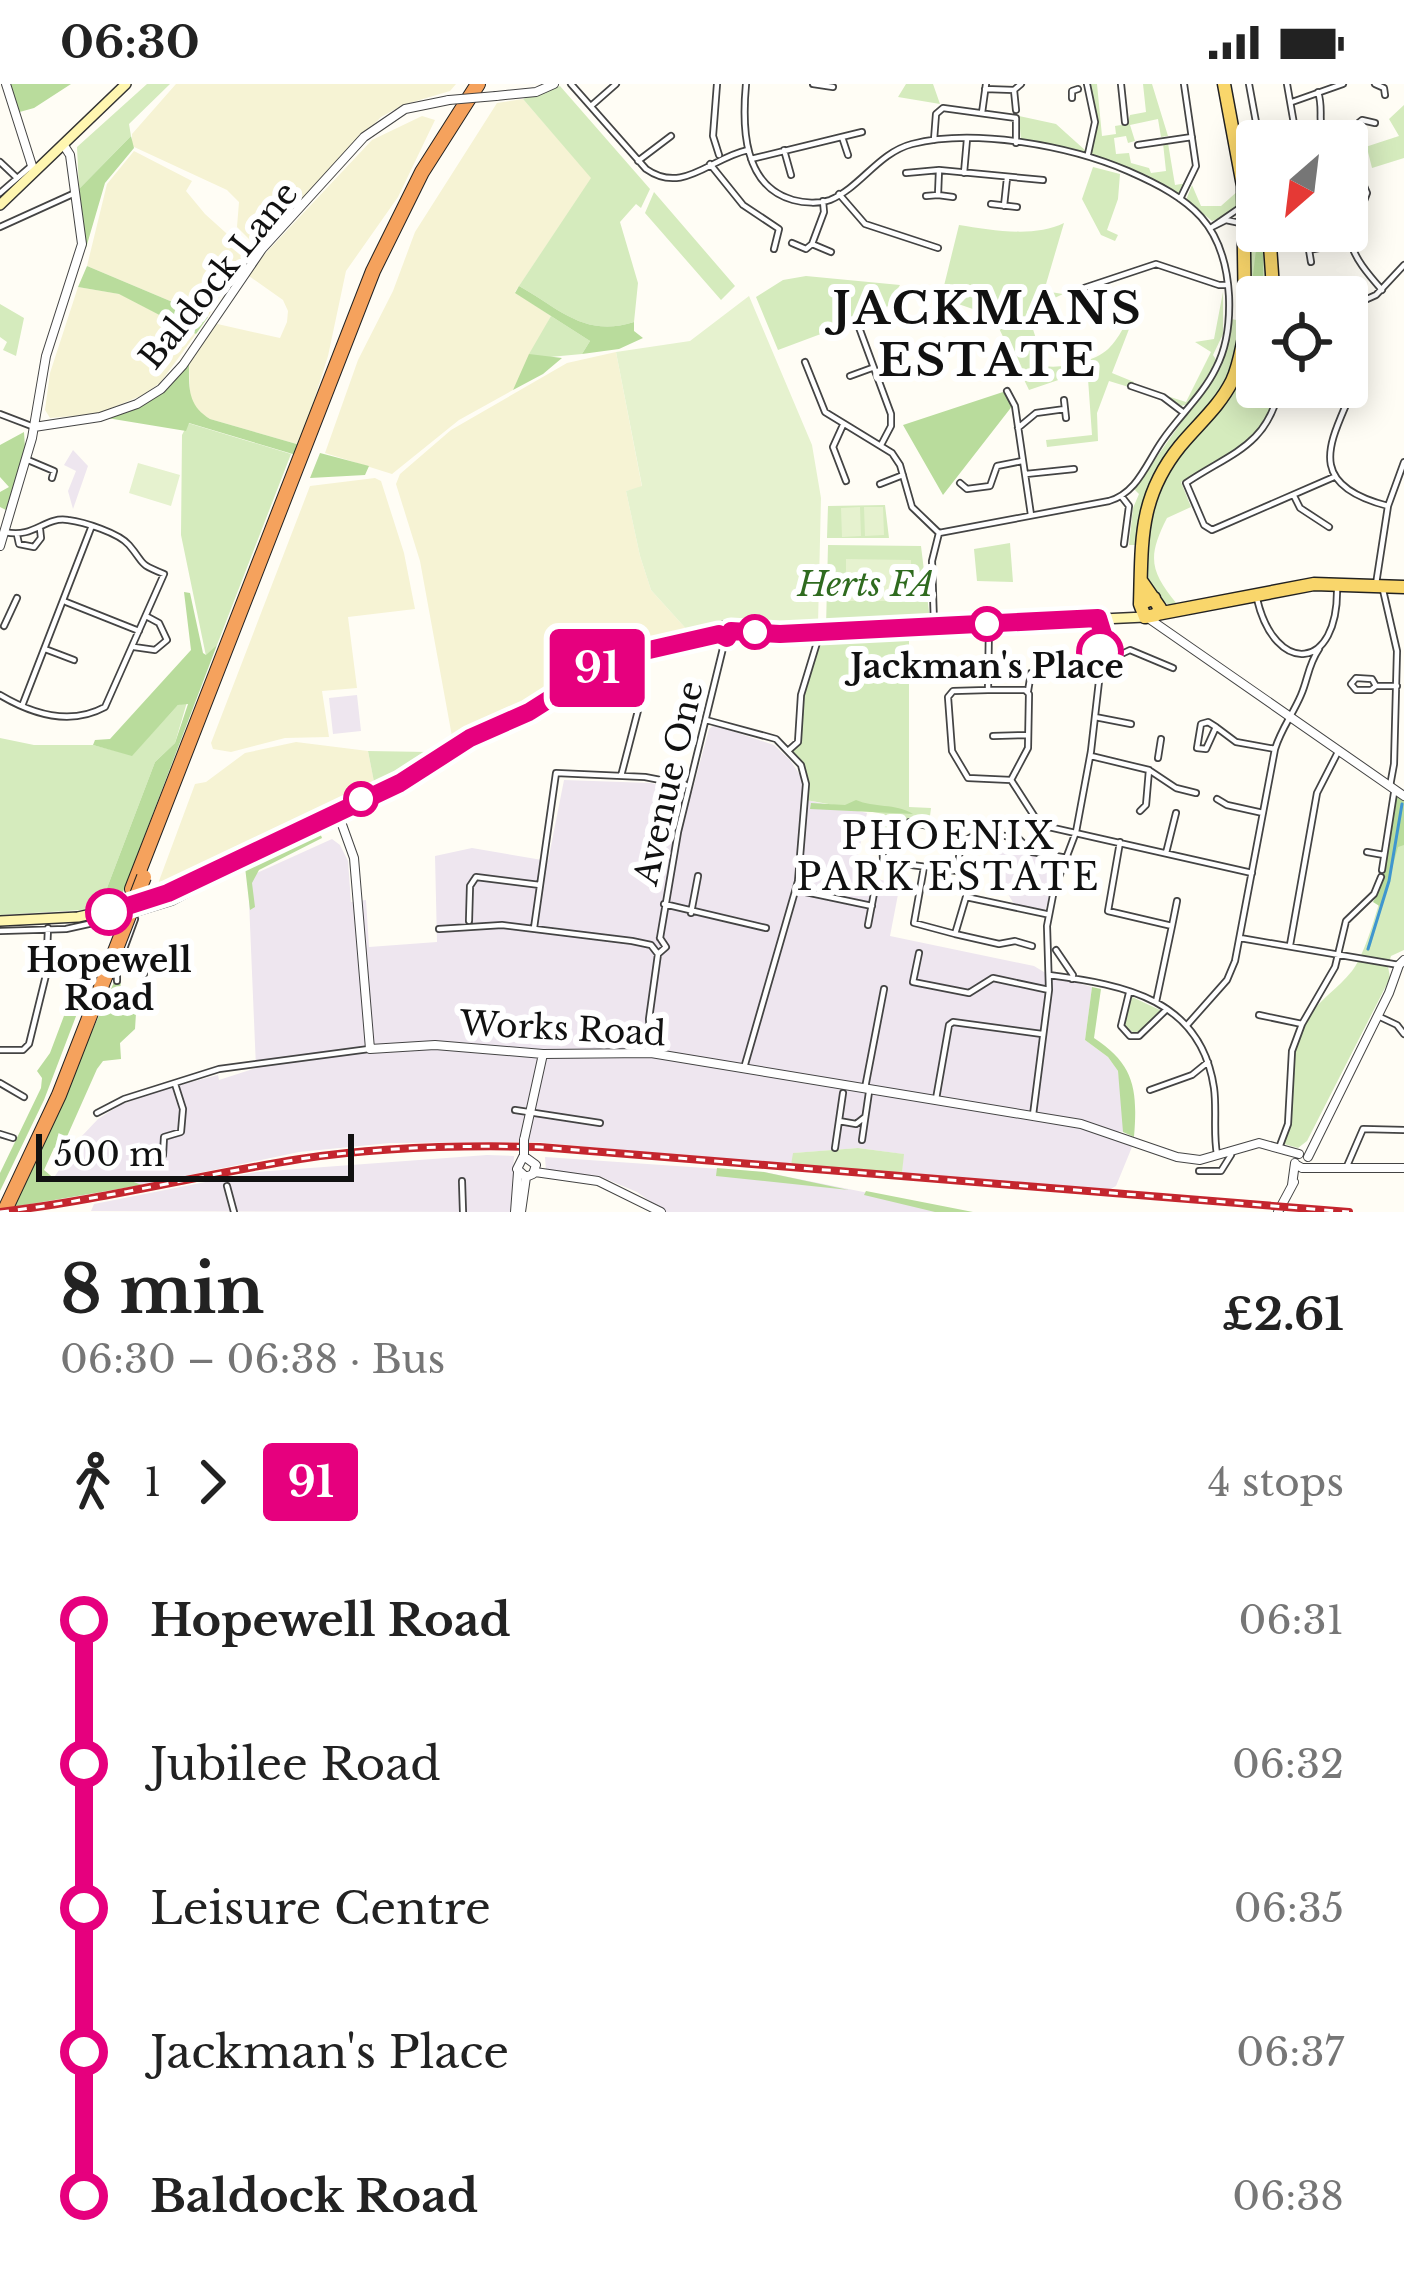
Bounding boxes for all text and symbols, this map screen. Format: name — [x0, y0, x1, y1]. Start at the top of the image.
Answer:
text: 06:30 — [60, 14, 200, 70]
north arrow — [1236, 120, 1368, 252]
map controls — [1236, 120, 1368, 408]
street label: Baldock Lane — [130, 173, 306, 377]
button: locate — [1236, 276, 1368, 408]
district label: JACKMANS ESTATE — [824, 280, 1144, 388]
park label: Herts FA — [797, 564, 934, 605]
marker: Jackman's Place — [971, 608, 1003, 640]
unlabelled marker — [739, 616, 771, 648]
line badge: 91 — [543, 629, 651, 707]
unlabelled marker — [1078, 630, 1122, 674]
text: 91 — [574, 642, 620, 694]
place label: Jackman's Place — [844, 646, 1124, 687]
street label: Avenue One — [625, 677, 712, 890]
unlabelled marker — [345, 783, 377, 815]
district label: PHOENIX PARK ESTATE — [797, 814, 1101, 900]
marker: Hopewell Road — [87, 890, 131, 934]
place label: Hopewell Road — [26, 940, 192, 1019]
street label: Works Road — [458, 1003, 667, 1054]
scale bar — [36, 1128, 354, 1181]
text: 500 m — [54, 1134, 165, 1175]
text: 8 min — [60, 1249, 264, 1331]
text: £2.61 — [1222, 1286, 1344, 1342]
text: 06:30 – 06:38 · Bus — [60, 1335, 445, 1384]
icon: walk — [60, 1449, 126, 1515]
icon: forward — [179, 1449, 245, 1515]
text: 91 — [287, 1456, 334, 1508]
text: 1 — [144, 1458, 161, 1507]
text: 4 stops — [1208, 1458, 1344, 1507]
text: Hopewell Road — [150, 1592, 511, 1648]
text: 06:31 — [1239, 1596, 1344, 1645]
text: Jubilee Road — [150, 1736, 441, 1792]
text: 06:32 — [1232, 1740, 1344, 1789]
text: Leisure Centre — [150, 1880, 491, 1936]
text: 06:35 — [1234, 1884, 1344, 1933]
text: Jackman's Place — [150, 2024, 509, 2080]
text: 06:37 — [1236, 2028, 1344, 2077]
text: Baldock Road — [150, 2168, 478, 2224]
text: 06:38 — [1232, 2172, 1344, 2221]

